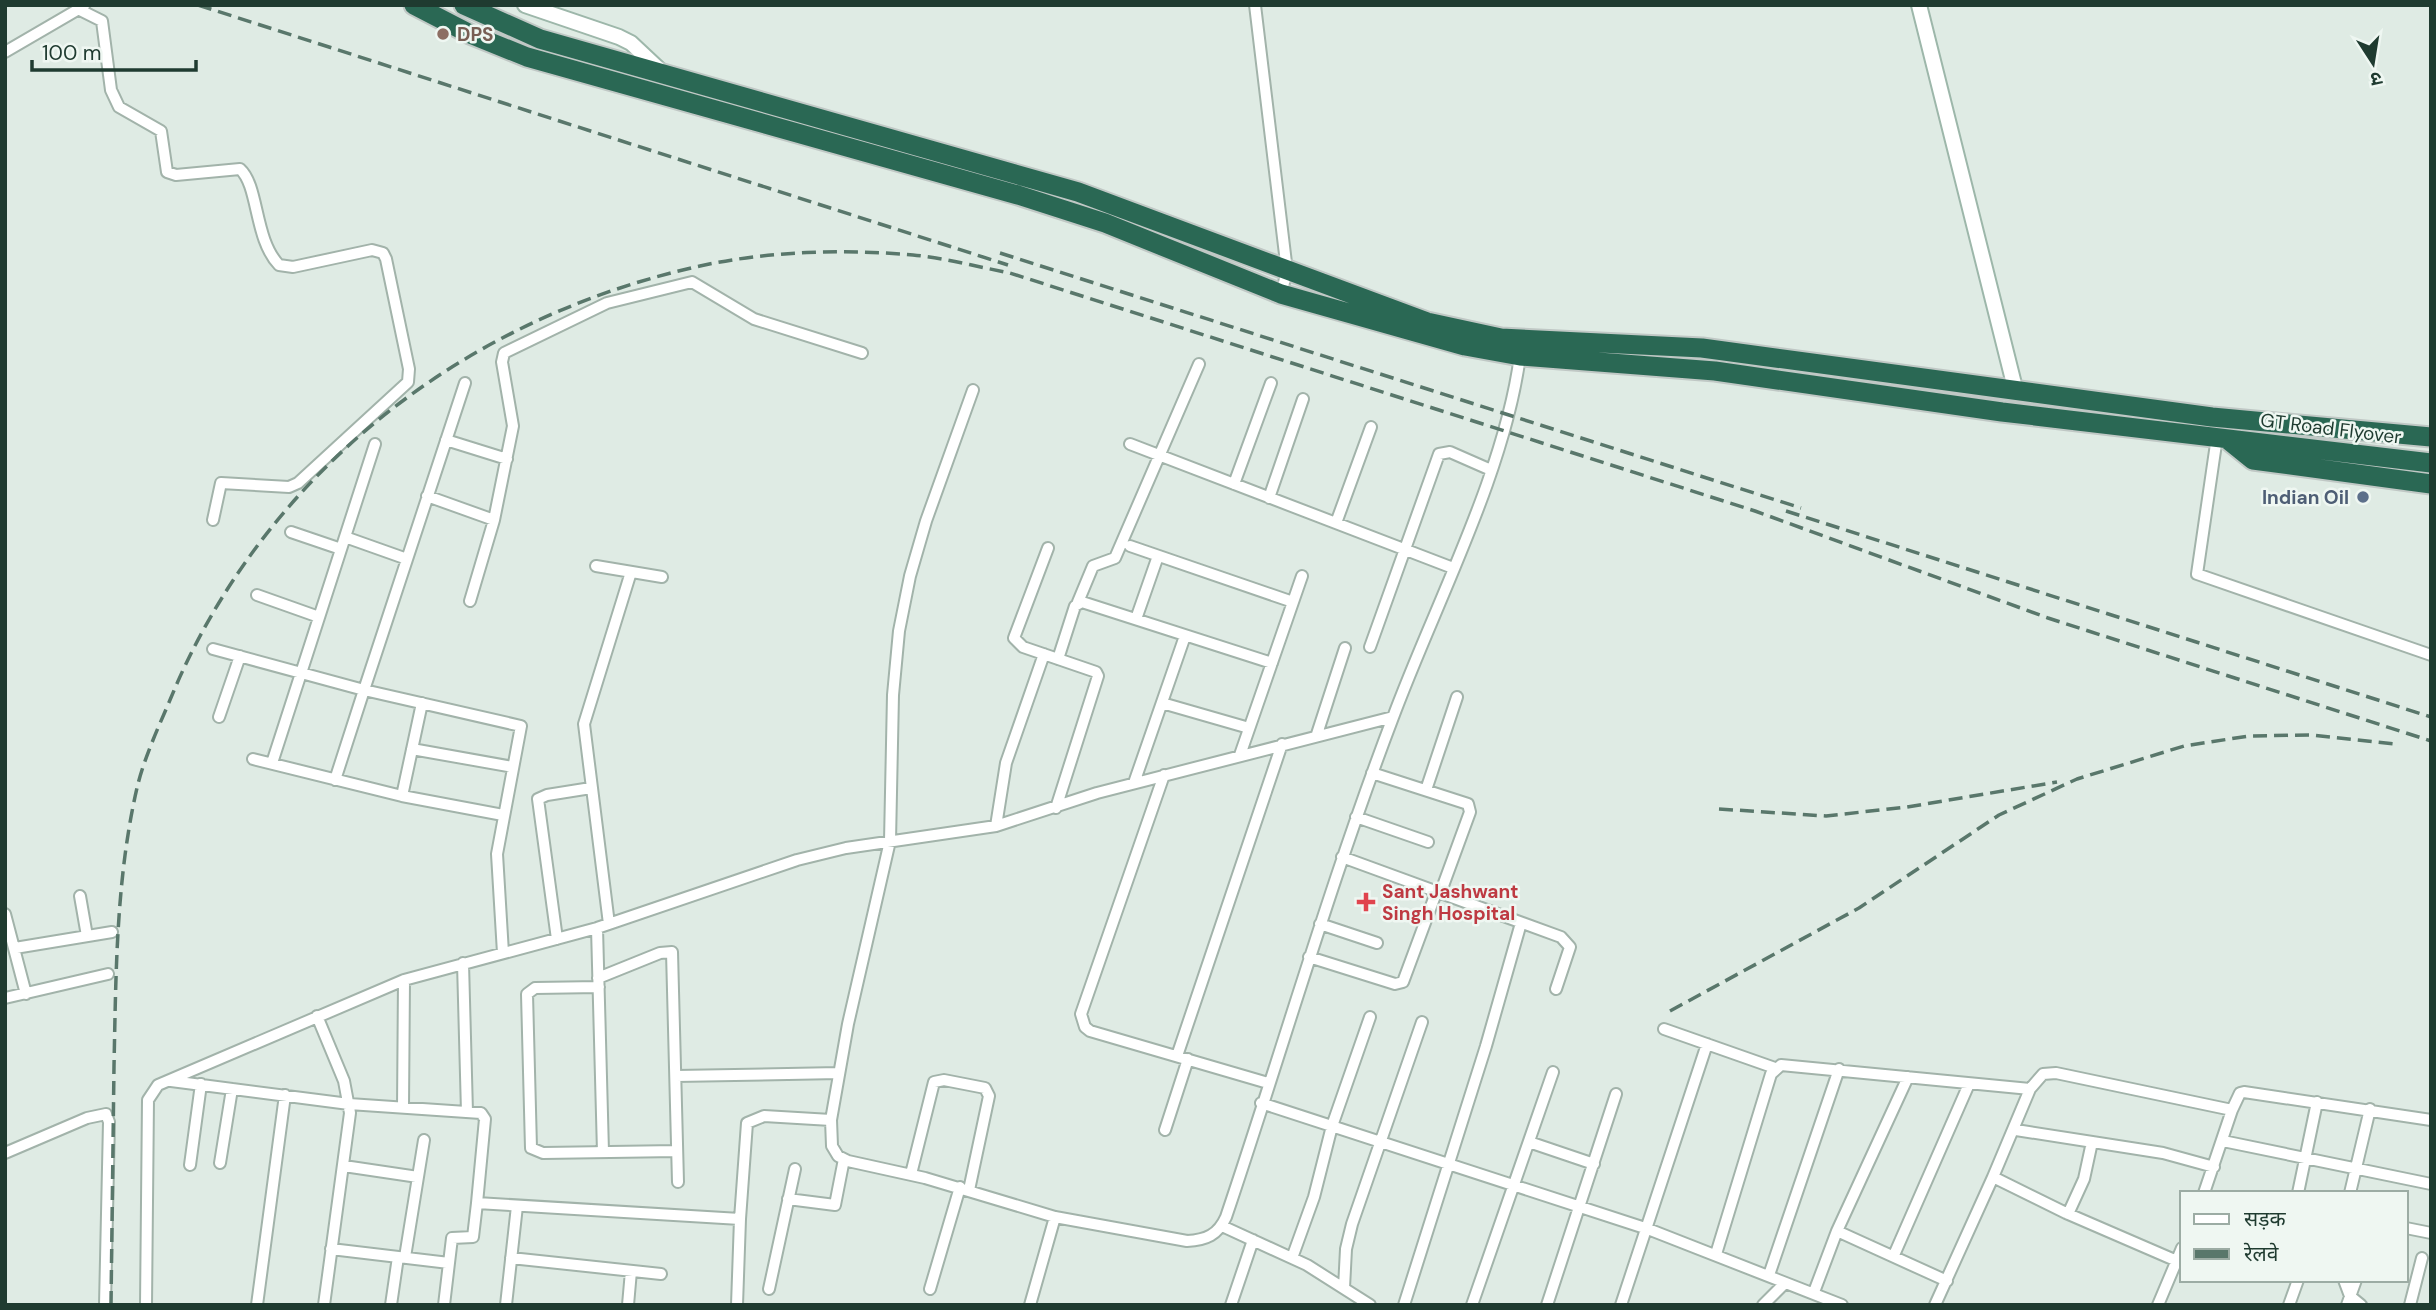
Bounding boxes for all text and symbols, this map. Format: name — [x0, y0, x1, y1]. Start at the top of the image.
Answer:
place label: DPS — [457, 22, 494, 47]
marker: DPS — [435, 26, 451, 42]
scale bar — [32, 28, 196, 72]
north arrow — [2338, 28, 2408, 98]
text: 100 m — [42, 39, 102, 67]
text: उ — [2368, 66, 2384, 93]
street label: GT Road Flyover — [2259, 407, 2403, 450]
place label: Indian Oil — [2262, 485, 2349, 510]
marker: Indian Oil — [2355, 489, 2371, 505]
place label: Sant Jashwant Singh Hospital — [1382, 879, 1518, 926]
marker: Sant Jashwant Singh Hospital — [1356, 892, 1376, 912]
legend — [2180, 1191, 2408, 1282]
text: सड़क — [2244, 1205, 2286, 1233]
text: रेलवे — [2243, 1240, 2279, 1268]

